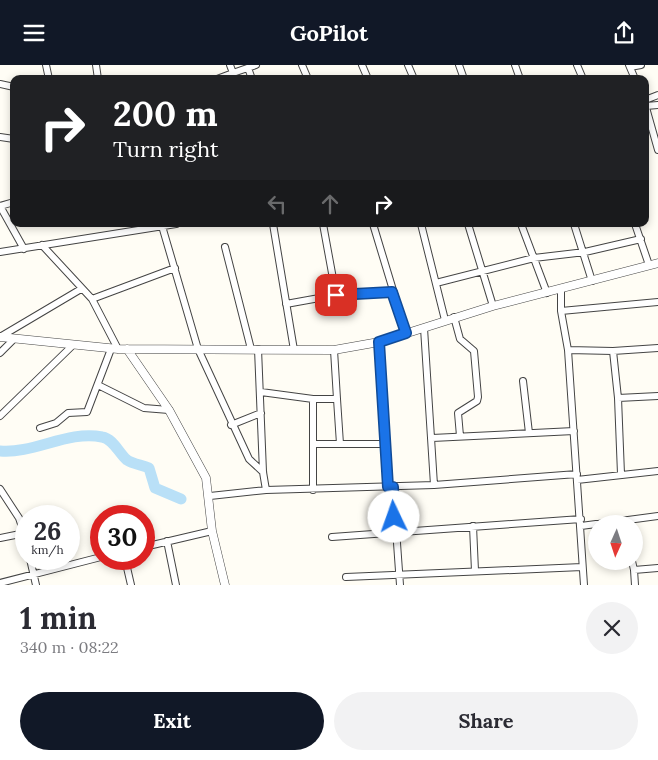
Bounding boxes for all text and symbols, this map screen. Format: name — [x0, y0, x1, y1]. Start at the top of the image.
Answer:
icon: menu — [20, 19, 48, 47]
text: GoPilot — [290, 19, 368, 47]
icon: share — [610, 19, 638, 47]
text: 200 m — [113, 91, 218, 136]
icon: right — [30, 95, 95, 160]
text: Turn right — [113, 135, 218, 163]
icon: left — [263, 190, 291, 218]
icon: ahead — [316, 190, 344, 218]
icon: right — [369, 190, 397, 218]
pin — [315, 274, 357, 316]
icon: arrive — [322, 281, 350, 309]
position arrow — [367, 490, 419, 542]
speed limit sign: 30 — [90, 505, 155, 570]
text: 26 — [34, 515, 61, 547]
north arrow — [588, 515, 642, 570]
map controls — [588, 515, 643, 570]
text: km/h — [31, 542, 64, 557]
text: 1 min — [20, 599, 97, 637]
button: close — [586, 602, 638, 654]
text: 340 m · 08:22 — [20, 637, 119, 657]
button: Exit — [20, 692, 324, 750]
button: Share — [334, 692, 638, 750]

